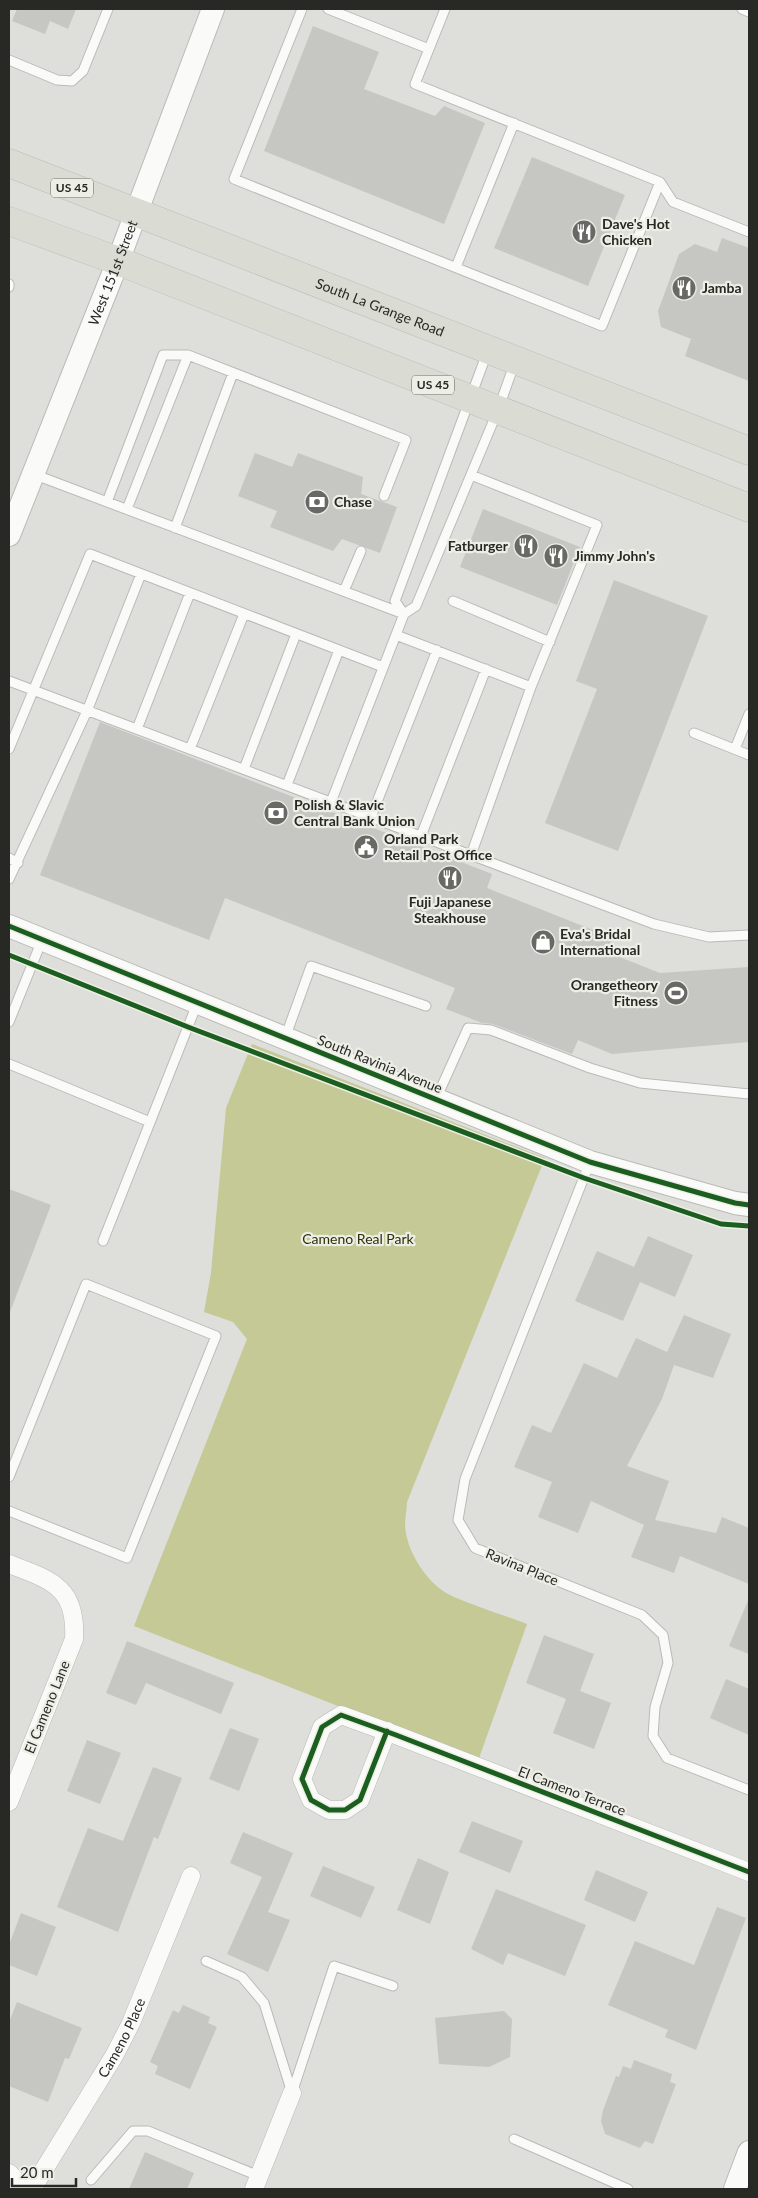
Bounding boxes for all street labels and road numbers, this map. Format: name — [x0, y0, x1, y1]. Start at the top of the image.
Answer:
road number: US 45 — [51, 178, 93, 198]
street label: West 151st Street — [84, 218, 141, 328]
street label: South La Grange Road — [313, 274, 447, 340]
road number: US 45 — [412, 376, 454, 394]
street label: South Ravinia Avenue — [315, 1031, 445, 1096]
street label: Ravina Place — [483, 1544, 561, 1589]
street label: El Cameno Lane — [20, 1658, 73, 1756]
street label: El Cameno Terrace — [516, 1762, 628, 1819]
street label: Cameno Place — [94, 1995, 148, 2081]

